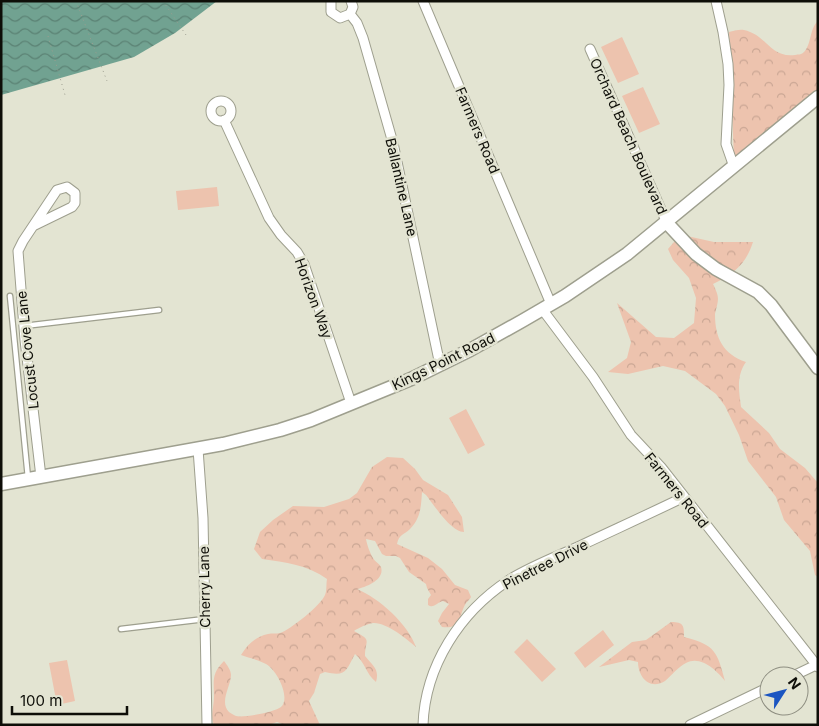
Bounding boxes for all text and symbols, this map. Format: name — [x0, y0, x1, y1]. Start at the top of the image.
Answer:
street label: Orchard Beach Boulevard — [587, 55, 671, 217]
street label: Farmers Road — [452, 84, 504, 176]
street label: Ballantine Lane — [382, 136, 422, 238]
street label: Horizon Way — [292, 255, 336, 341]
street label: Locust Cove Lane — [12, 290, 42, 410]
street label: Kings Point Road — [389, 329, 497, 393]
street label: Farmers Road — [641, 449, 713, 531]
street label: Pinetree Drive — [500, 535, 590, 593]
street label: Cherry Lane — [195, 546, 213, 628]
north arrow — [759, 666, 809, 716]
text: N — [785, 674, 805, 692]
scale bar — [12, 684, 128, 716]
text: 100 m — [20, 691, 62, 710]

